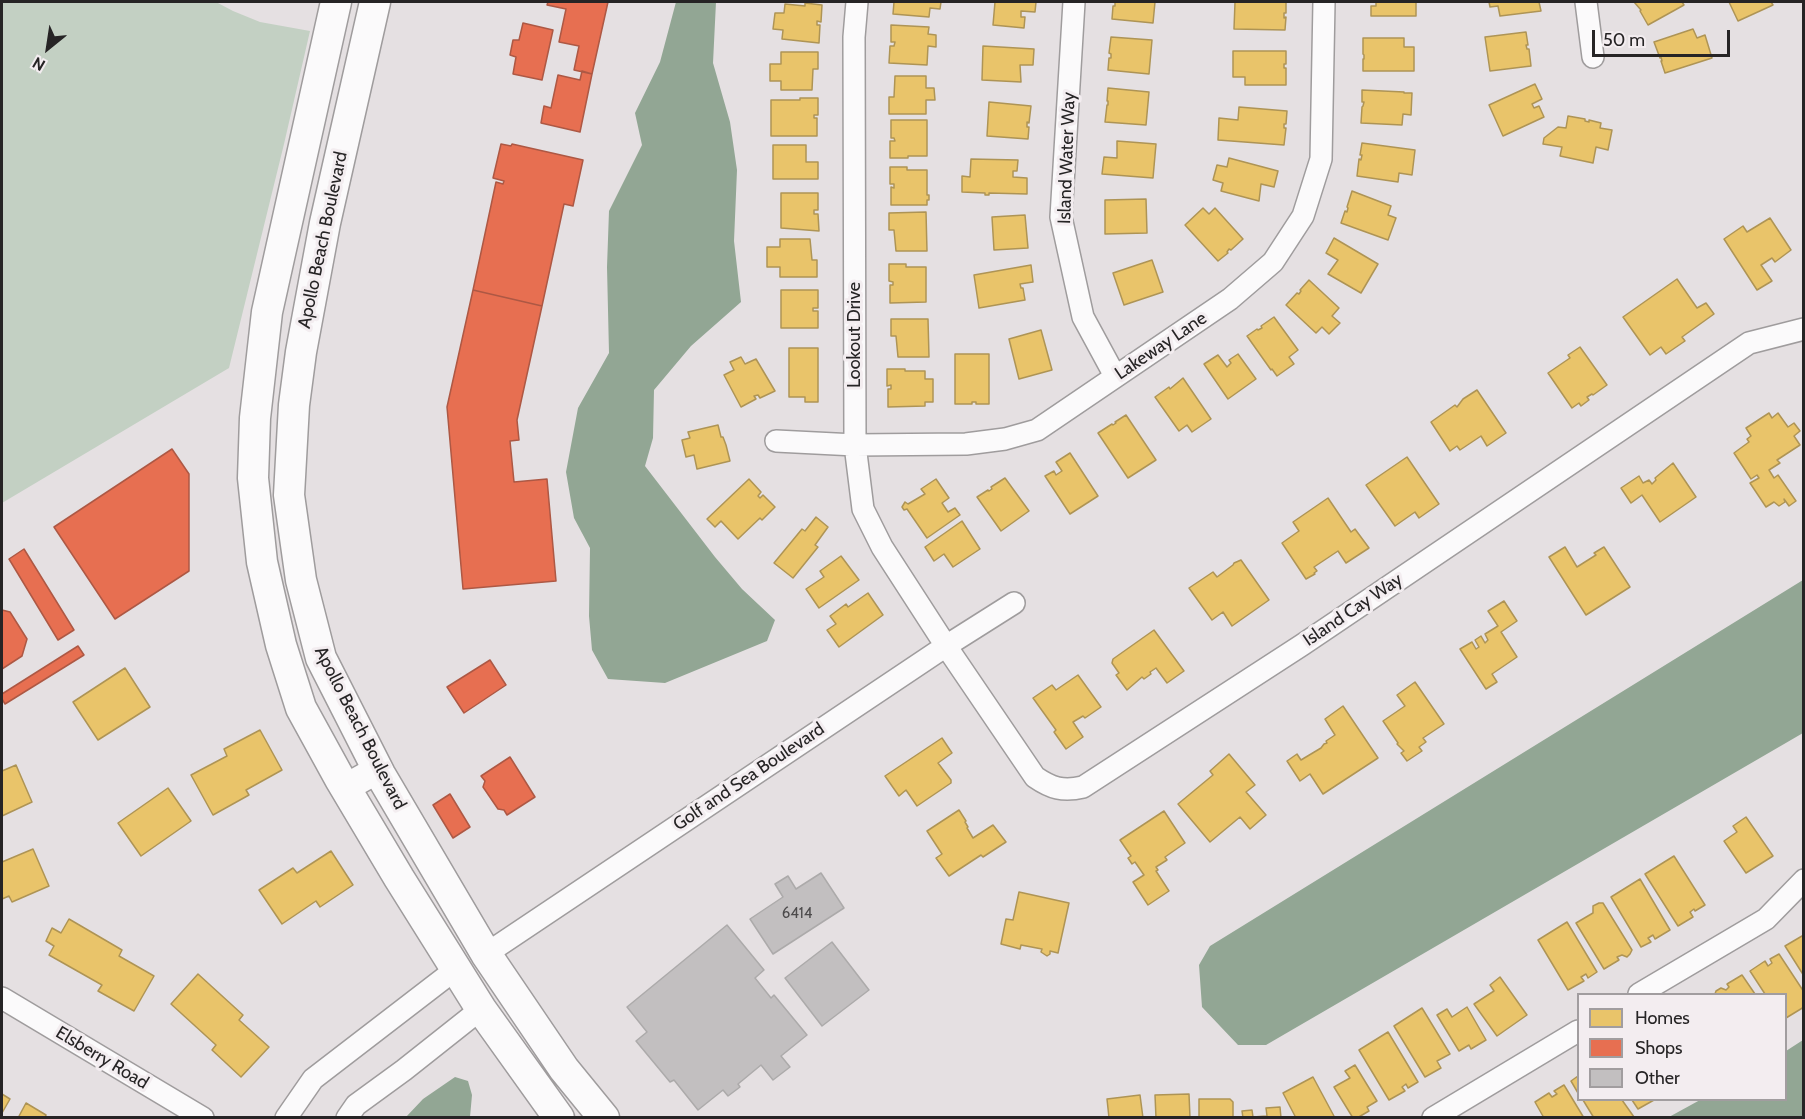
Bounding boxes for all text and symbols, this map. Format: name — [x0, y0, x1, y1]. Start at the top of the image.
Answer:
north arrow — [18, 18, 78, 78]
scale bar — [1595, 18, 1733, 56]
text: 50 m — [1603, 29, 1645, 51]
text: N — [29, 53, 48, 75]
street label: Island Water Way — [1054, 92, 1080, 224]
street label: Apollo Beach Boulevard — [294, 150, 352, 330]
street label: Lookout Drive — [844, 282, 866, 388]
street label: Lakeway Lane — [1111, 307, 1211, 385]
street label: Island Cay Way — [1299, 569, 1407, 651]
street label: Apollo Beach Boulevard — [309, 643, 411, 813]
street label: Golf and Sea Boulevard — [669, 718, 829, 836]
house number: 6414 — [782, 905, 812, 923]
legend — [1577, 993, 1787, 1101]
text: Homes — [1635, 1007, 1690, 1029]
street label: Elsberry Road — [52, 1022, 152, 1094]
text: Shops — [1635, 1037, 1683, 1059]
text: Other — [1635, 1067, 1680, 1089]

